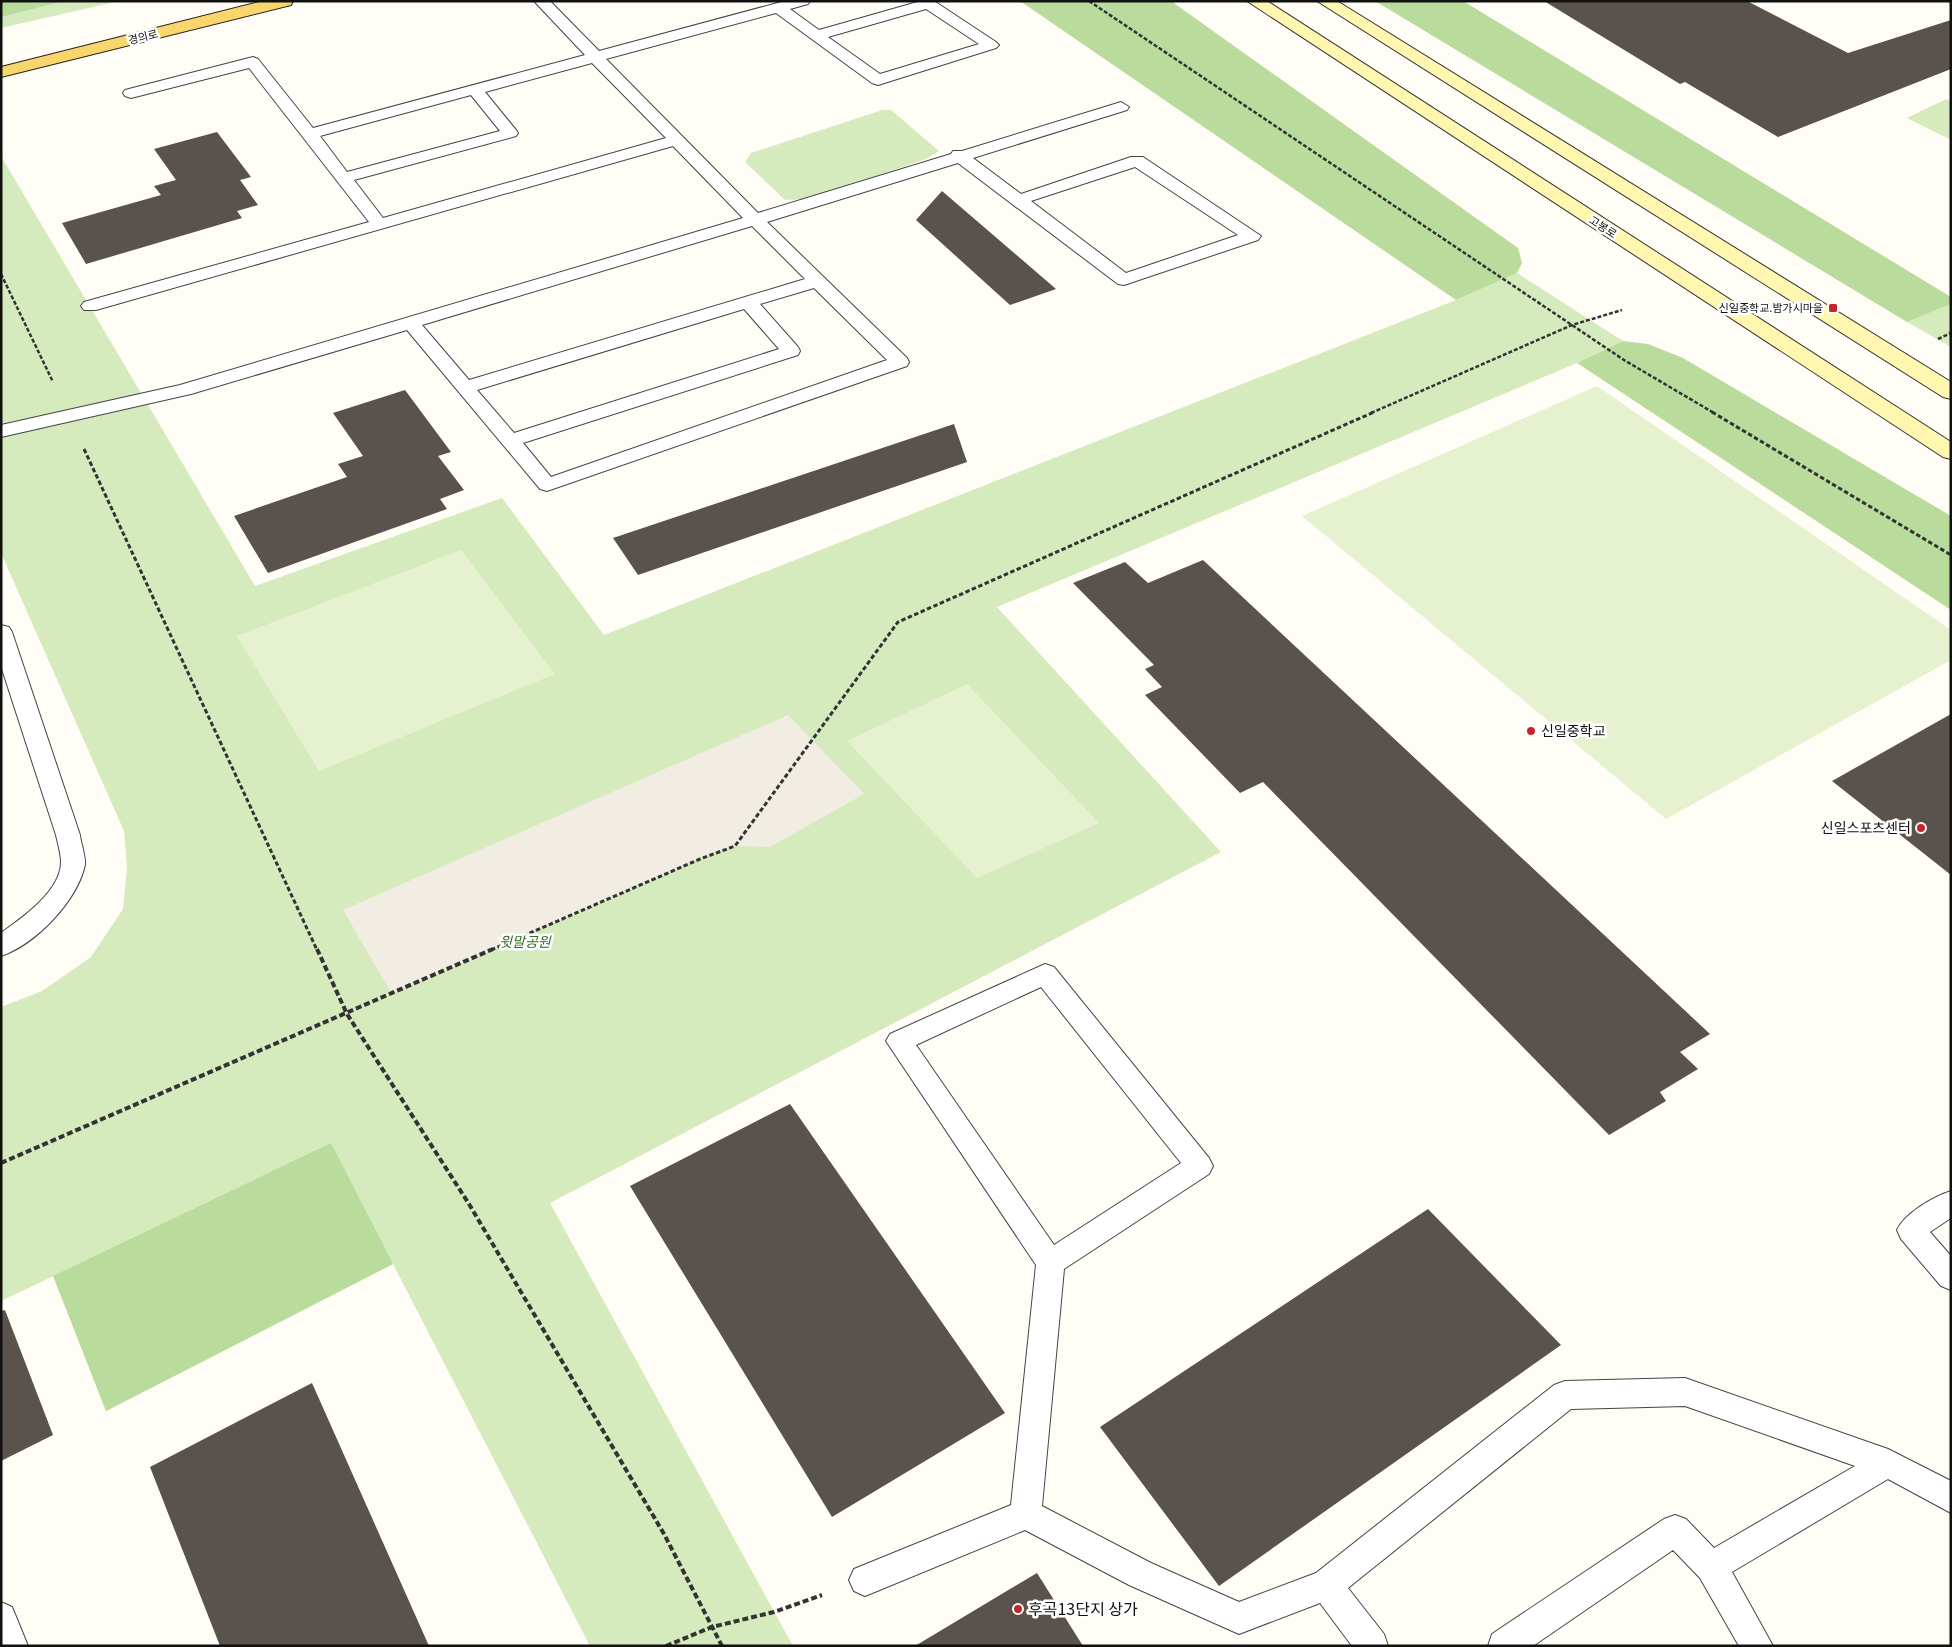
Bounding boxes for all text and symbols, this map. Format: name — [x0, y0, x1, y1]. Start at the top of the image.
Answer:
street label: 경의로 — [126, 25, 159, 47]
street label: 고봉로 — [1586, 211, 1621, 241]
place label: 신일중학교.밤가시마을 — [1719, 299, 1823, 315]
marker: 신일중학교.밤가시마을 — [1827, 302, 1839, 314]
place label: 신일중학교 — [1541, 720, 1606, 740]
marker: 신일중학교 — [1525, 725, 1537, 737]
place label: 신일스포츠센터 — [1821, 817, 1911, 837]
marker: 신일스포츠센터 — [1915, 822, 1927, 834]
park label: 윗말공원 — [499, 931, 552, 951]
place label: 후곡13단지 상가 — [1028, 1596, 1138, 1620]
marker: 후곡13단지 상가 — [1012, 1603, 1024, 1615]

